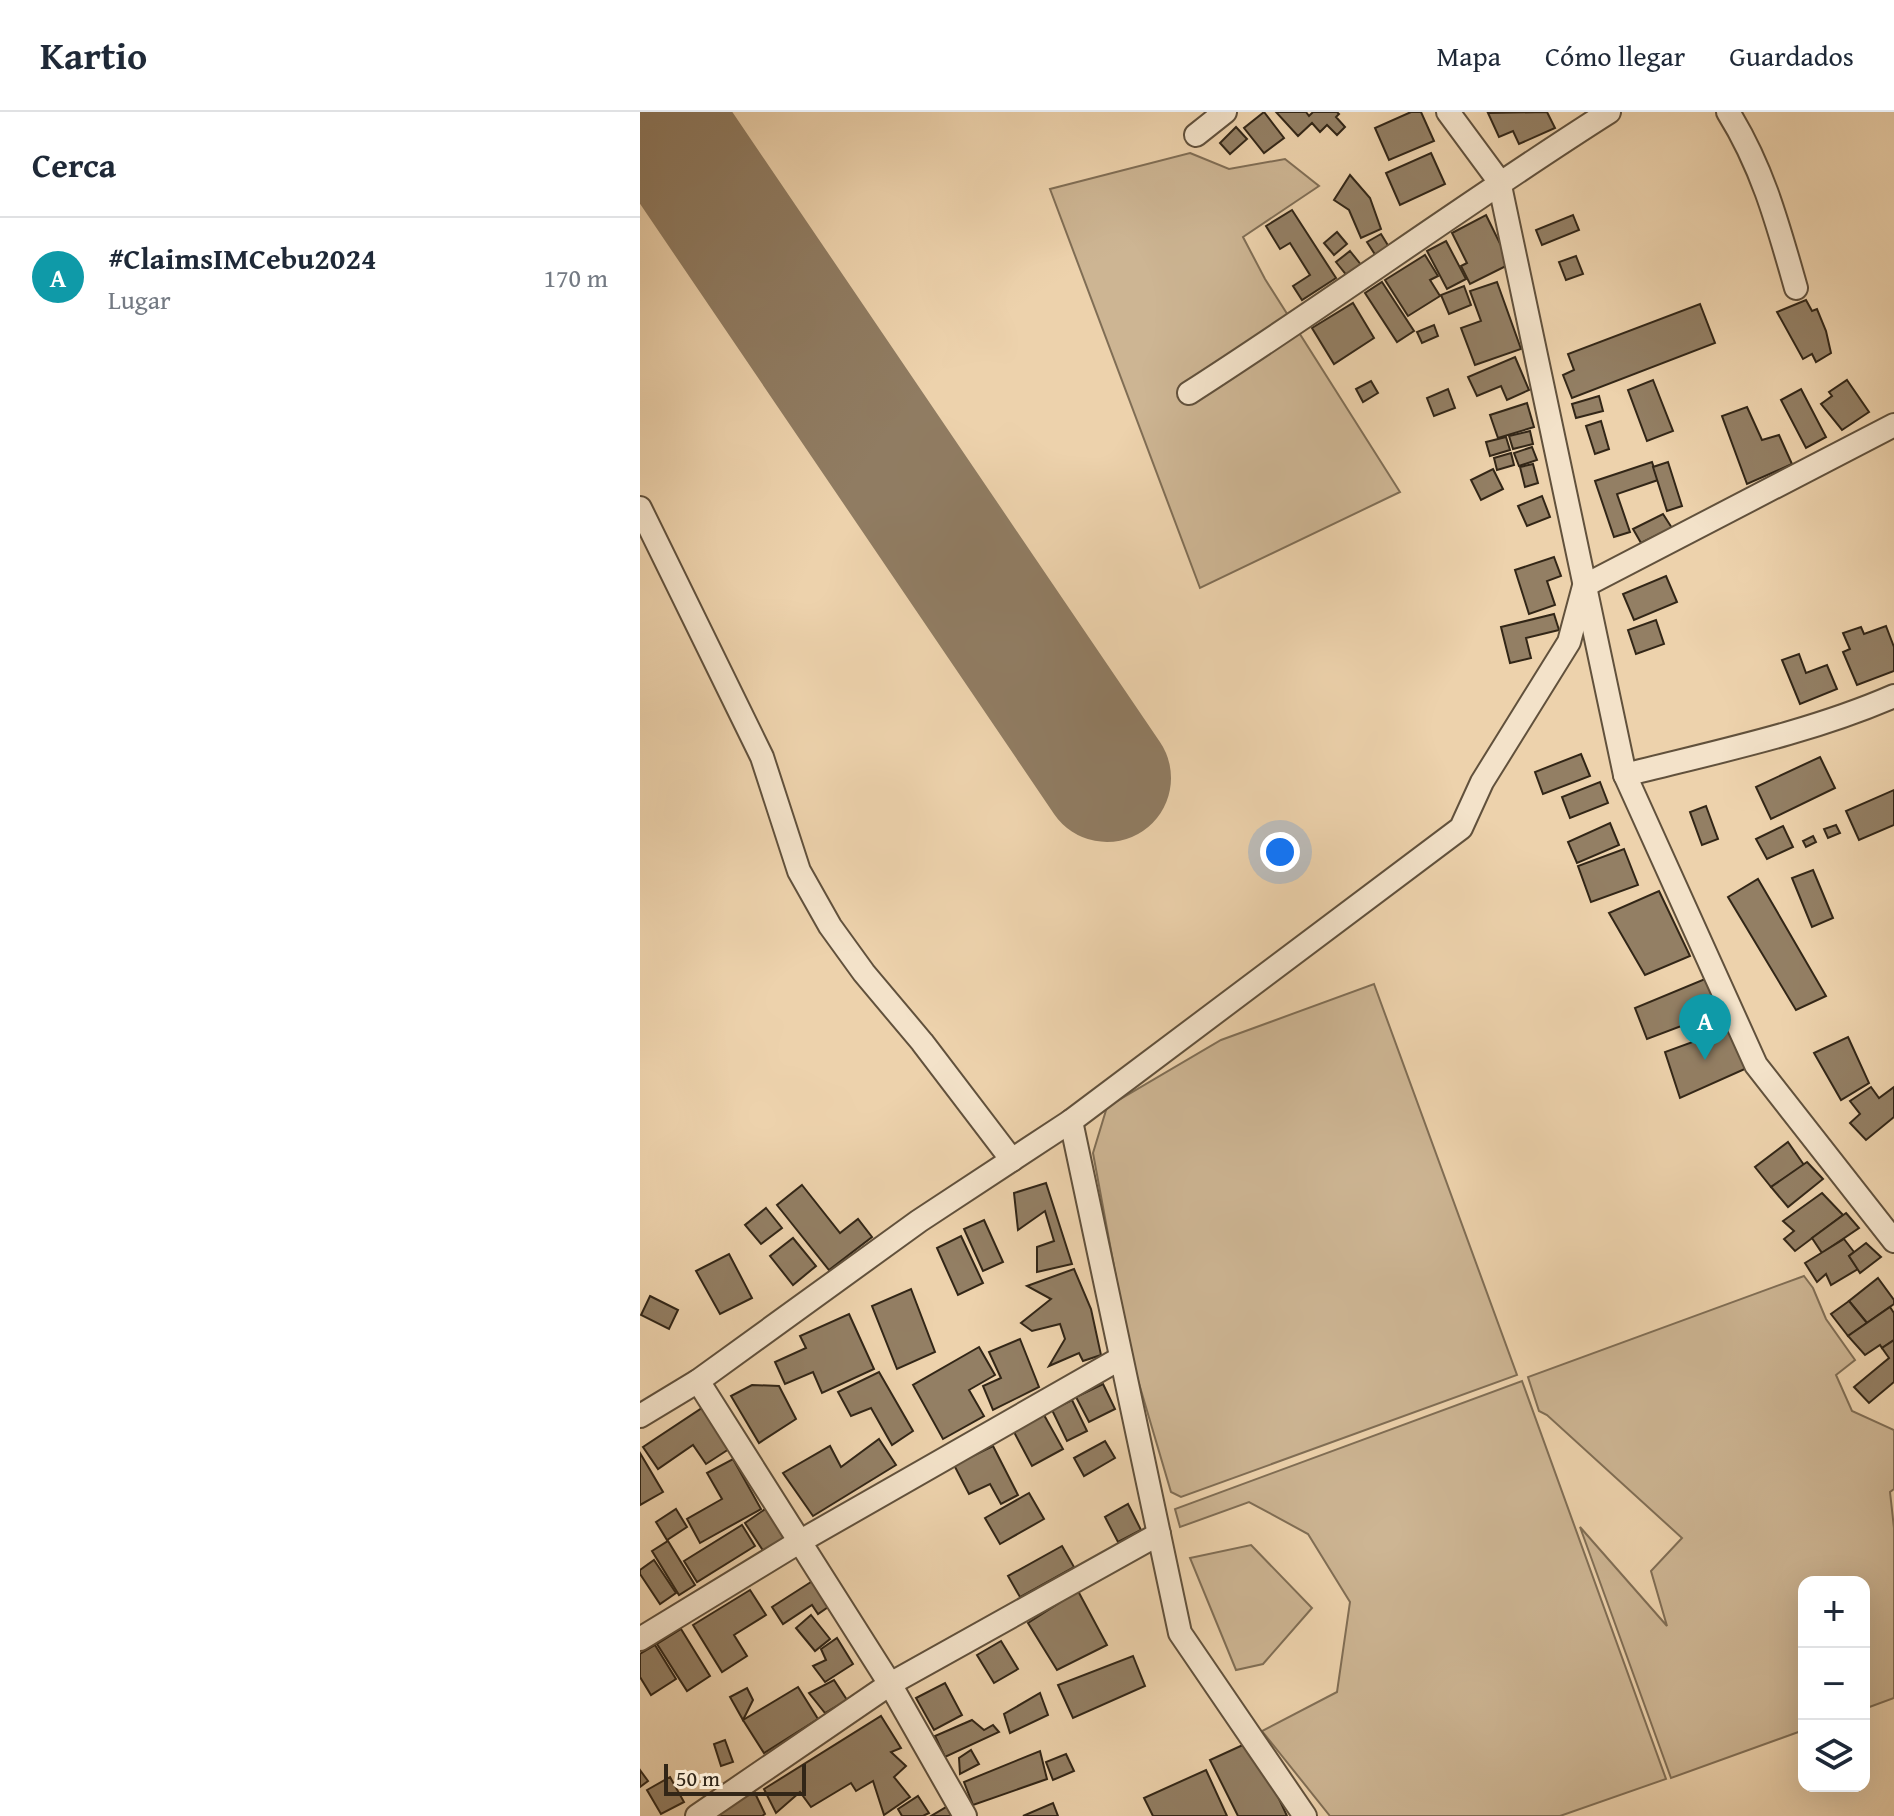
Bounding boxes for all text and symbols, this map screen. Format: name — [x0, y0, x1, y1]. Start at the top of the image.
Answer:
text: Kartio — [40, 27, 147, 83]
text: Mapa — [1436, 35, 1501, 76]
text: Cómo llegar — [1545, 35, 1685, 76]
text: Guardados — [1729, 35, 1854, 76]
text: Cerca — [32, 140, 116, 189]
text: #ClaimsIMCebu2024 — [108, 236, 376, 280]
text: A — [50, 258, 66, 297]
text: 170 m — [543, 258, 608, 297]
text: Lugar — [108, 280, 171, 319]
your location — [1260, 832, 1300, 872]
pin: A — [1679, 994, 1731, 1060]
map controls — [1798, 1576, 1870, 1792]
button: + — [1798, 1576, 1870, 1648]
button: − — [1798, 1648, 1870, 1720]
button: layers — [1798, 1720, 1870, 1792]
scale bar — [664, 1760, 806, 1796]
text: 50 m — [676, 1762, 720, 1794]

